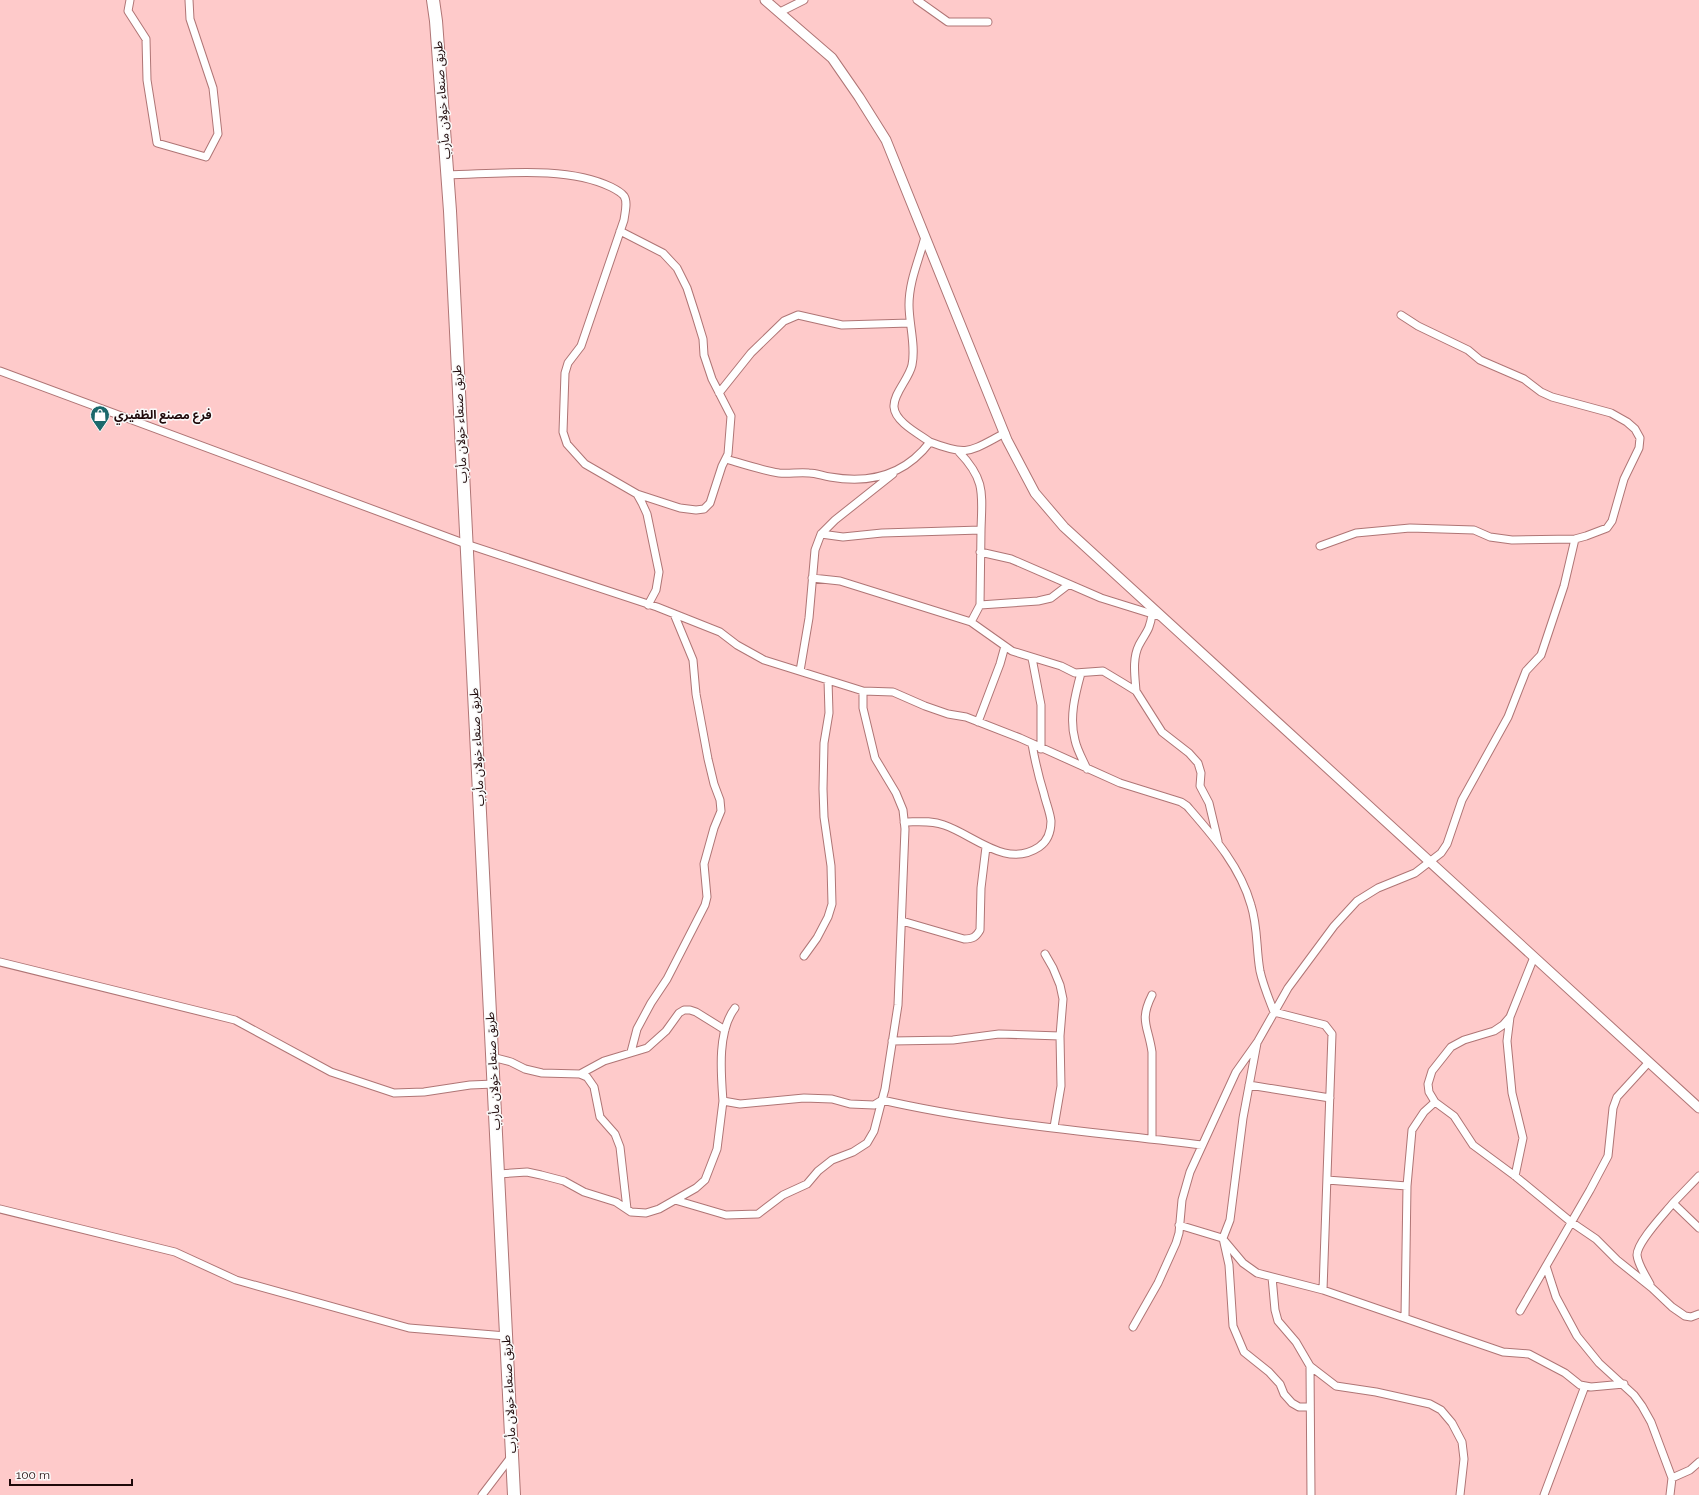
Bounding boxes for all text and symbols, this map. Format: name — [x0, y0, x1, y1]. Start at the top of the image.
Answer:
street label: طريق صنعاء خولان مأرب — [430, 40, 454, 160]
street label: طريق صنعاء خولان مأرب — [449, 364, 471, 484]
shop icon: فرع مصنع الظفيري — [89, 404, 111, 432]
place label: فرع مصنع الظفيري — [114, 408, 212, 425]
street label: طريق صنعاء خولان مأرب — [466, 687, 488, 807]
street label: طريق صنعاء خولان مأرب — [482, 1011, 504, 1131]
street label: طريق صنعاء خولان مأرب — [498, 1334, 520, 1454]
scale bar — [10, 1461, 132, 1487]
text: 100 m — [16, 1468, 50, 1482]

